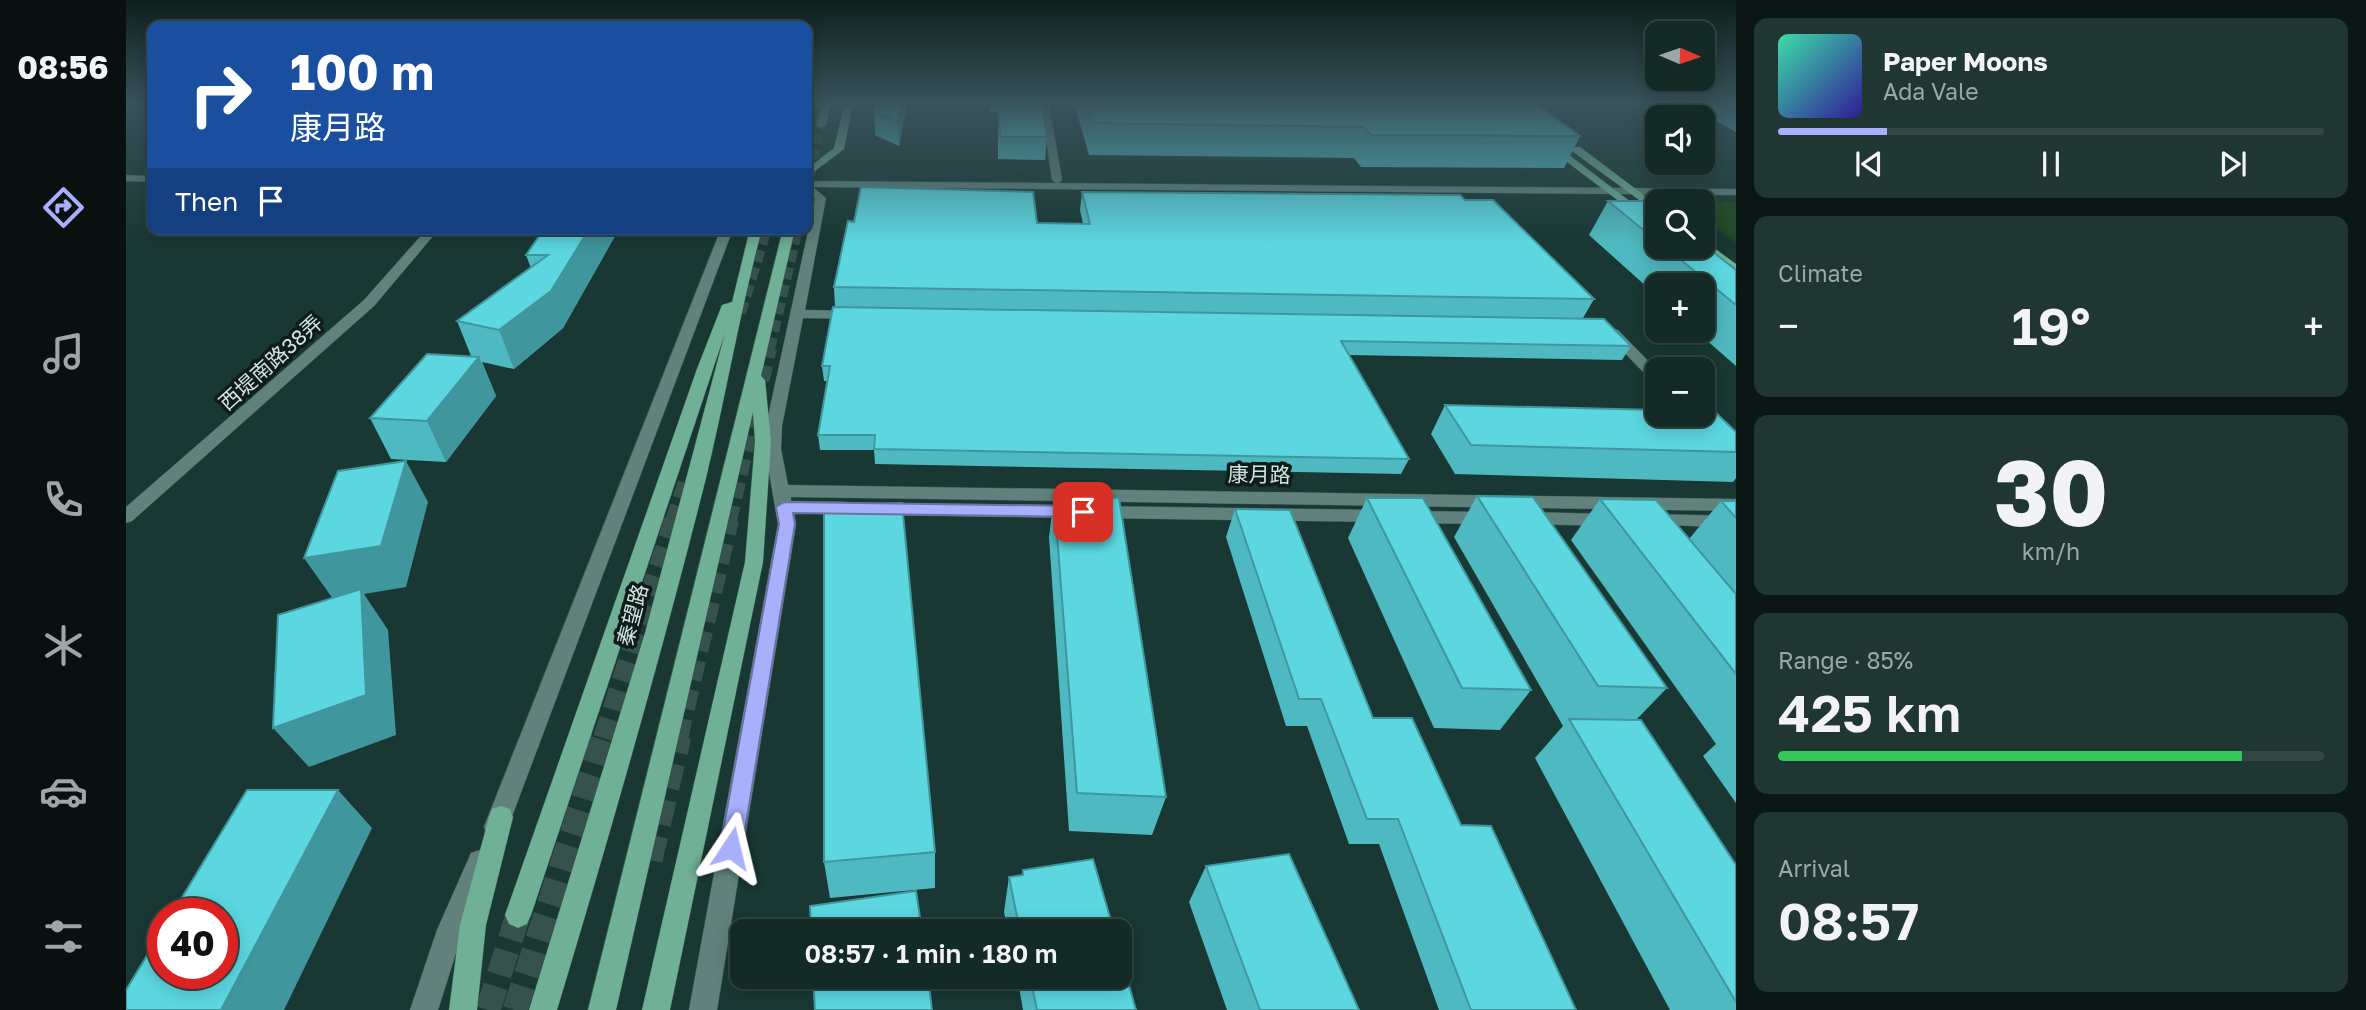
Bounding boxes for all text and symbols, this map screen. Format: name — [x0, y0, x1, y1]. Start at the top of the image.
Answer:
north arrow — [1645, 21, 1715, 91]
map controls — [1645, 21, 1715, 427]
text: 100 m — [290, 42, 434, 101]
text: Paper Moons — [1883, 46, 2048, 77]
text: 08:56 — [17, 48, 109, 86]
icon: right — [175, 49, 266, 140]
text: Ada Vale — [1883, 77, 1979, 105]
button: sound — [1645, 105, 1715, 175]
text: 康月路 — [290, 108, 386, 146]
icon: previous — [1850, 145, 1888, 183]
icon: pause — [2032, 145, 2070, 183]
icon: next — [2214, 145, 2252, 183]
icon: arrive — [252, 182, 290, 220]
icon: directions — [39, 183, 88, 232]
text: Then — [175, 186, 238, 217]
button: search — [1645, 189, 1715, 259]
text: Climate — [1778, 259, 1863, 287]
button: + — [1645, 273, 1715, 343]
text: 19° — [2012, 294, 2090, 356]
text: − — [1778, 303, 1799, 348]
text: + — [2303, 303, 2324, 348]
street label: 西堤南路38弄 — [213, 309, 327, 415]
icon: music — [39, 329, 88, 378]
button: − — [1645, 357, 1715, 427]
text: 30 — [1994, 437, 2108, 546]
street label: 康月路 — [1227, 460, 1291, 488]
icon: phone — [39, 475, 88, 524]
pin — [1053, 482, 1113, 542]
icon: arrive — [1064, 493, 1102, 531]
text: km/h — [2022, 537, 2080, 565]
street label: 秦望路 — [611, 581, 653, 649]
icon: climate — [39, 621, 88, 670]
text: Range · 85% — [1778, 646, 1913, 674]
text: 425 km — [1778, 681, 1961, 743]
icon: car — [39, 767, 88, 816]
position arrow — [694, 811, 768, 885]
text: Arrival — [1778, 854, 1850, 882]
text: 08:57 — [1778, 889, 1919, 951]
speed limit sign: 40 — [147, 898, 238, 989]
icon: filters — [39, 912, 88, 961]
text: 08:57 · 1 min · 180 m — [804, 938, 1058, 969]

